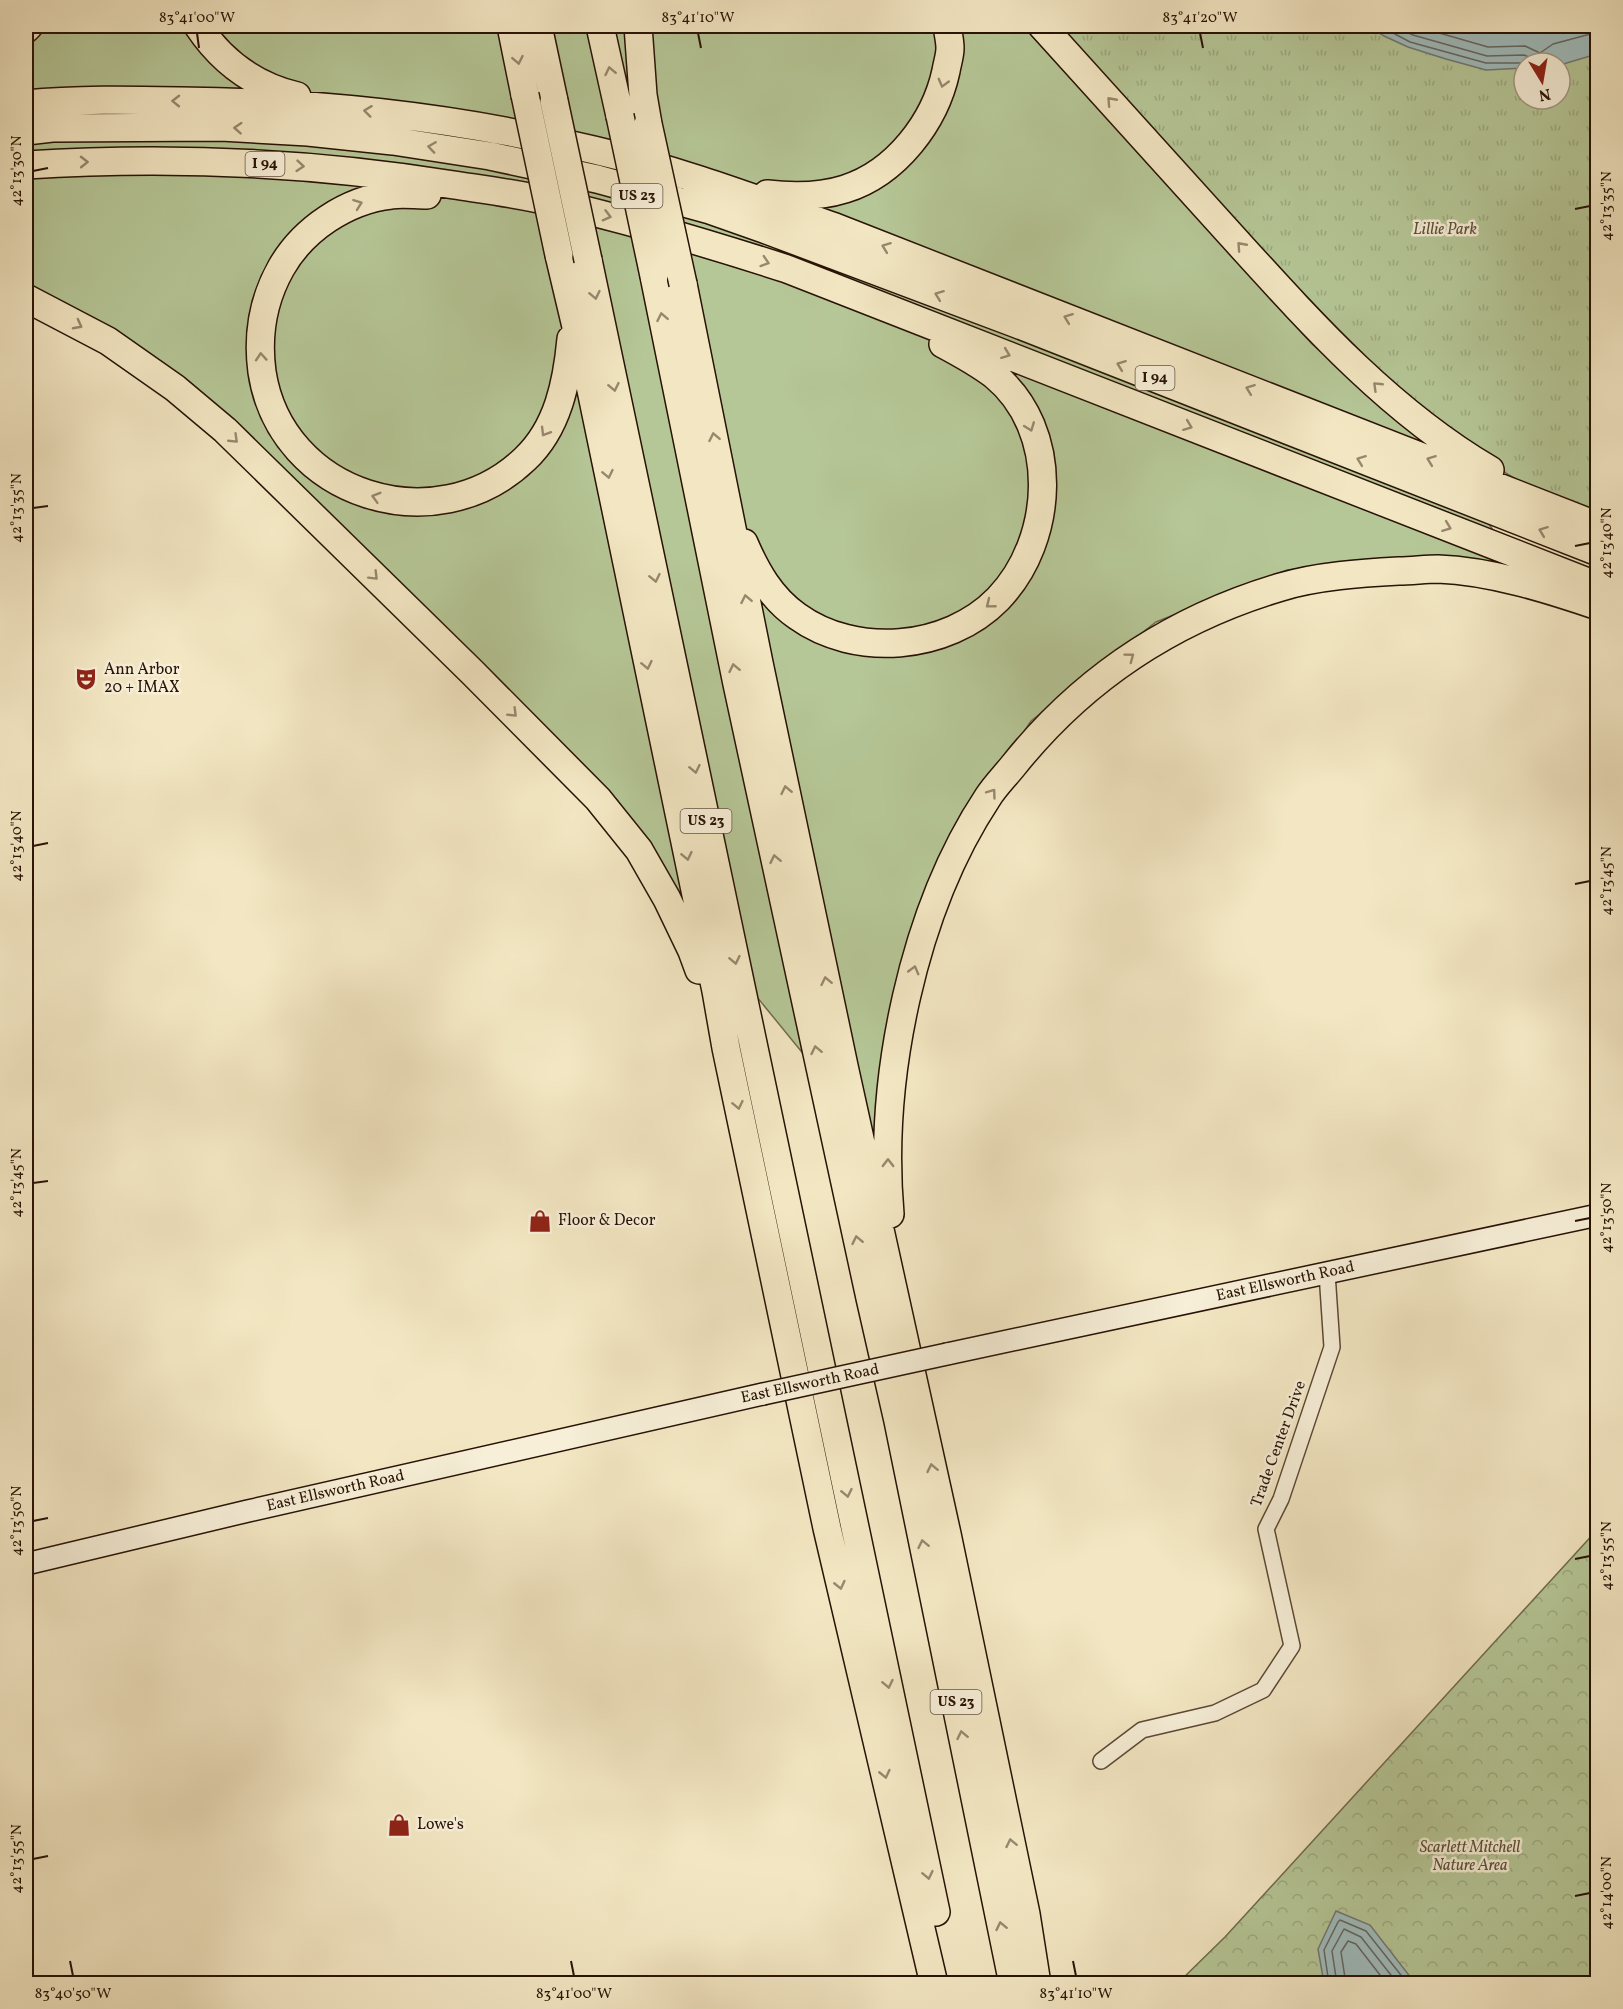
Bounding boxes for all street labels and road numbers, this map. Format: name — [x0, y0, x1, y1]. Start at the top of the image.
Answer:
road number: I 94 — [246, 152, 284, 176]
road number: US 23 — [612, 184, 662, 208]
road number: I 94 — [1136, 366, 1174, 390]
road number: US 23 — [680, 809, 732, 833]
street label: East Ellsworth Road — [1214, 1256, 1357, 1307]
street label: East Ellsworth Road — [739, 1359, 881, 1409]
street label: Trade Center Drive — [1246, 1378, 1312, 1510]
street label: East Ellsworth Road — [264, 1465, 407, 1517]
road number: US 23 — [930, 1690, 982, 1714]

